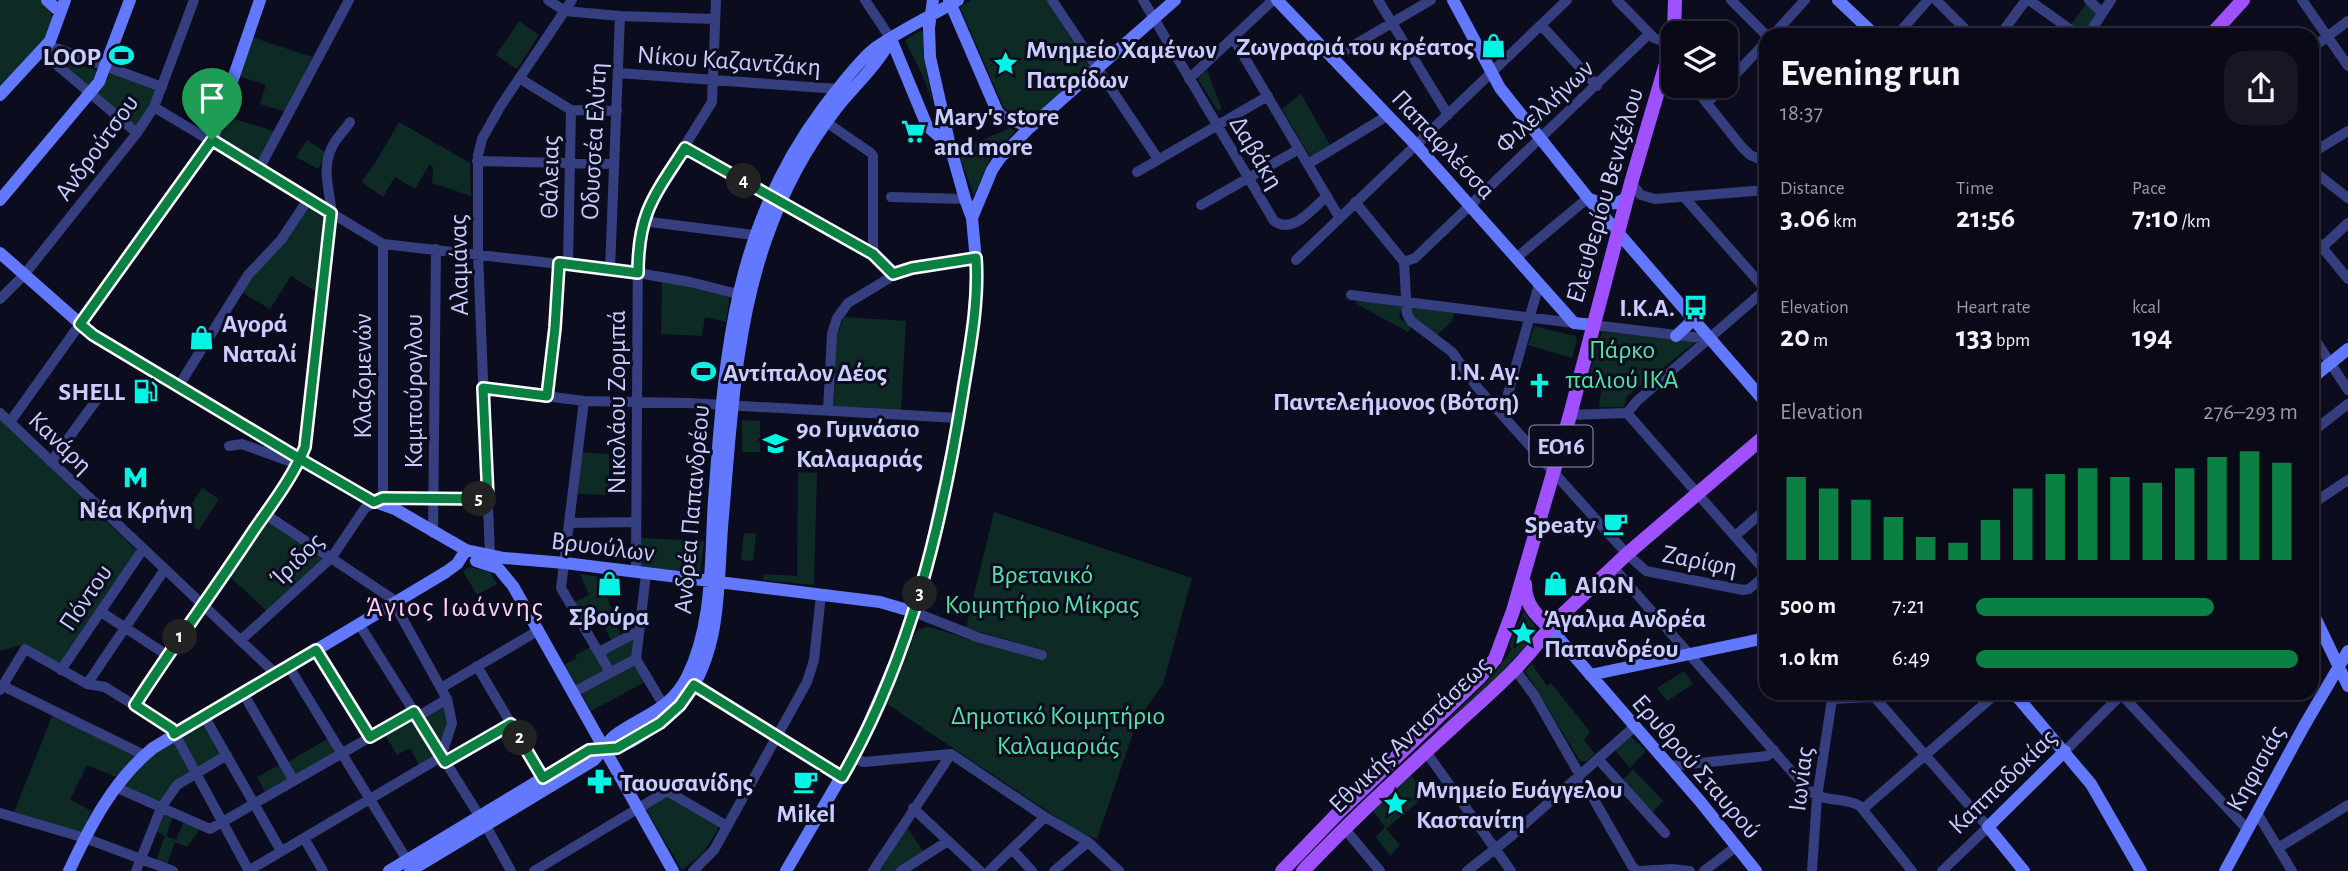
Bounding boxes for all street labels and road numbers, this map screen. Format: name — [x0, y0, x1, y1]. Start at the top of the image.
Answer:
street label: Νίκου Καζαντζάκη — [636, 42, 822, 80]
street label: Φιλελλήνων — [1491, 55, 1599, 158]
street label: Οδυσσέα Ελύτη — [577, 62, 611, 221]
street label: Παπαφλέσσα — [1386, 85, 1500, 204]
street label: Ελευθερίου Βενιζέλου — [1562, 85, 1648, 306]
street label: Ανδρούτσου — [50, 90, 144, 205]
street label: Δαβάκη — [1224, 111, 1288, 194]
street label: Θάλειας — [536, 135, 564, 219]
street label: Αλαμάνας — [445, 214, 473, 316]
street label: Νικολάου Ζορμπά — [604, 310, 630, 494]
street label: Κλαζομενών — [350, 313, 376, 439]
street label: Καμπούρογλου — [401, 314, 427, 468]
street label: Ανδρέα Παπανδρέου — [670, 403, 714, 615]
street label: Κανάρη — [24, 407, 97, 479]
road number: ΕΟ16 — [1530, 426, 1592, 466]
street label: Ίριδος — [265, 528, 329, 592]
street label: Βρυούλων — [550, 528, 656, 566]
street label: Ζαρίφη — [1660, 541, 1739, 581]
street label: Πόντου — [54, 560, 117, 636]
street label: Εθνικής Αντιστάσεως — [1324, 651, 1495, 818]
street label: Ερυθρού Σταυρού — [1627, 690, 1765, 844]
street label: Κηφισιάς — [2222, 721, 2290, 816]
street label: Καππαδοκίας — [1944, 724, 2062, 839]
street label: Ιωνίας — [1784, 745, 1818, 813]

